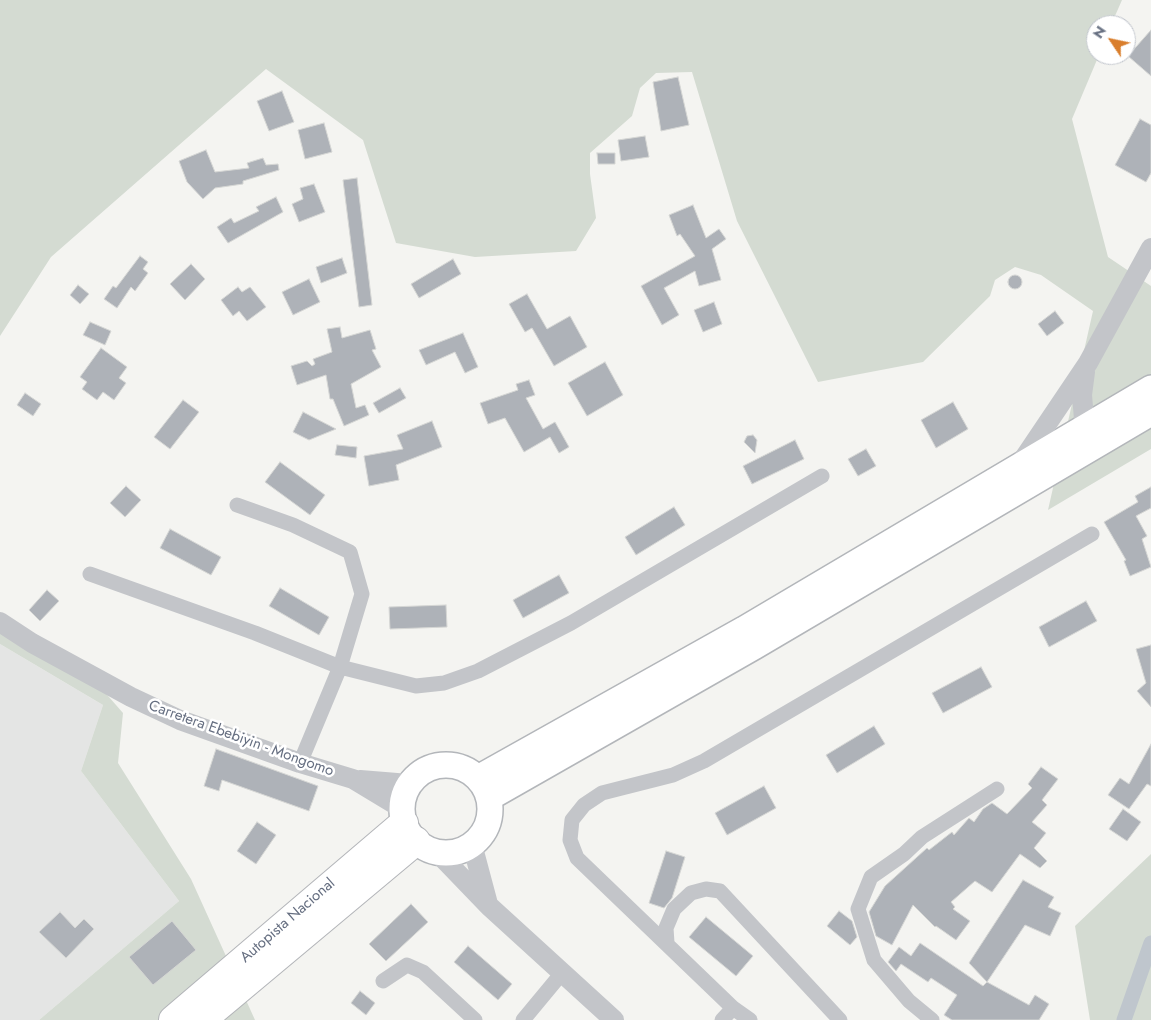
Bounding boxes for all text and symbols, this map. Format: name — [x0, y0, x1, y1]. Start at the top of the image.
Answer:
north arrow — [1086, 15, 1136, 65]
text: N — [1088, 22, 1111, 42]
street label: Carretera Ebebiyin - Mongomo — [146, 697, 336, 781]
street label: Autopista Nacional — [237, 875, 339, 967]

